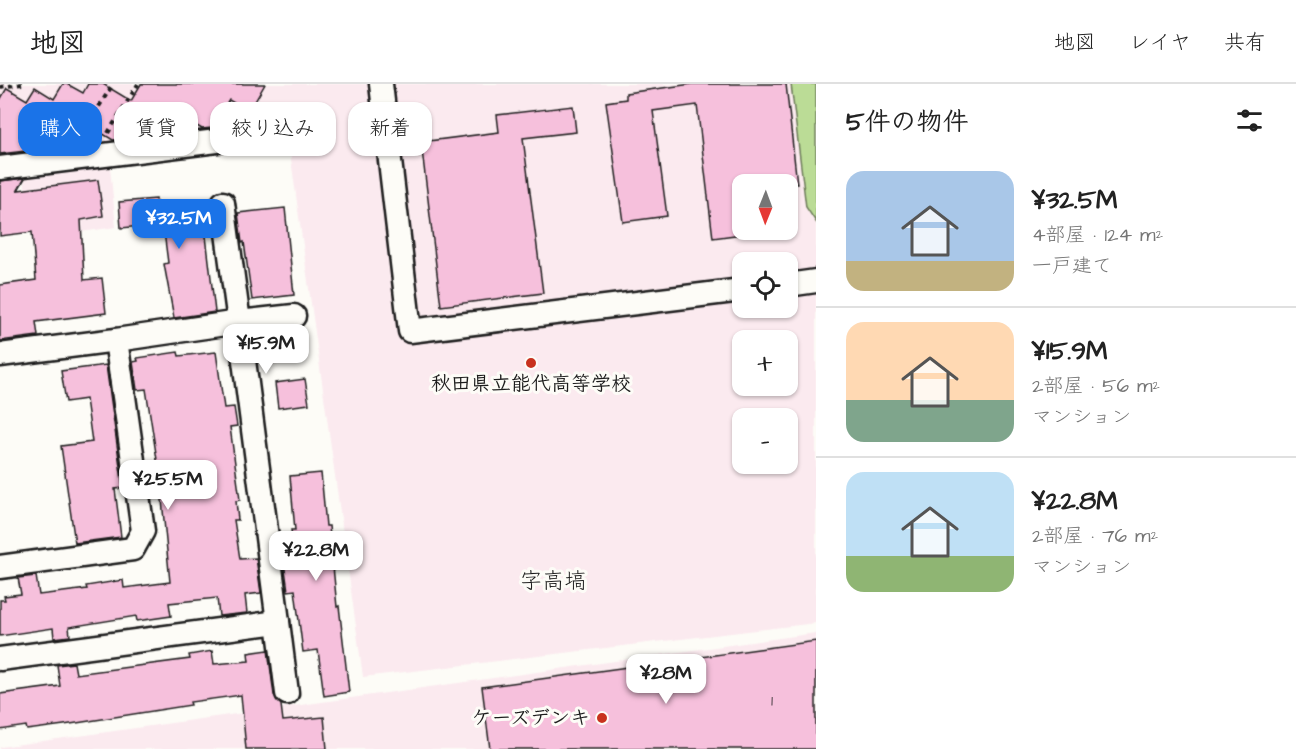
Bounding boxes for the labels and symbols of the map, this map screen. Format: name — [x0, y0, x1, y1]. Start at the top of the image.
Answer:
north arrow — [732, 174, 798, 240]
pin: ¥32.5M — [130, 199, 228, 250]
pin: ¥15.9M — [217, 324, 315, 375]
marker: 秋田県立能代高等学校 — [524, 356, 538, 370]
place label: 秋田県立能代高等学校 — [431, 370, 631, 398]
pin: ¥25.5M — [119, 460, 217, 511]
pin: ¥22.8M — [267, 531, 365, 582]
district label: 字高塙 — [520, 566, 586, 597]
pin: ¥28M — [630, 654, 702, 705]
house number: 1 — [771, 690, 773, 712]
place label: ケーズデンキ — [472, 704, 590, 732]
marker: ケーズデンキ — [595, 711, 609, 725]

